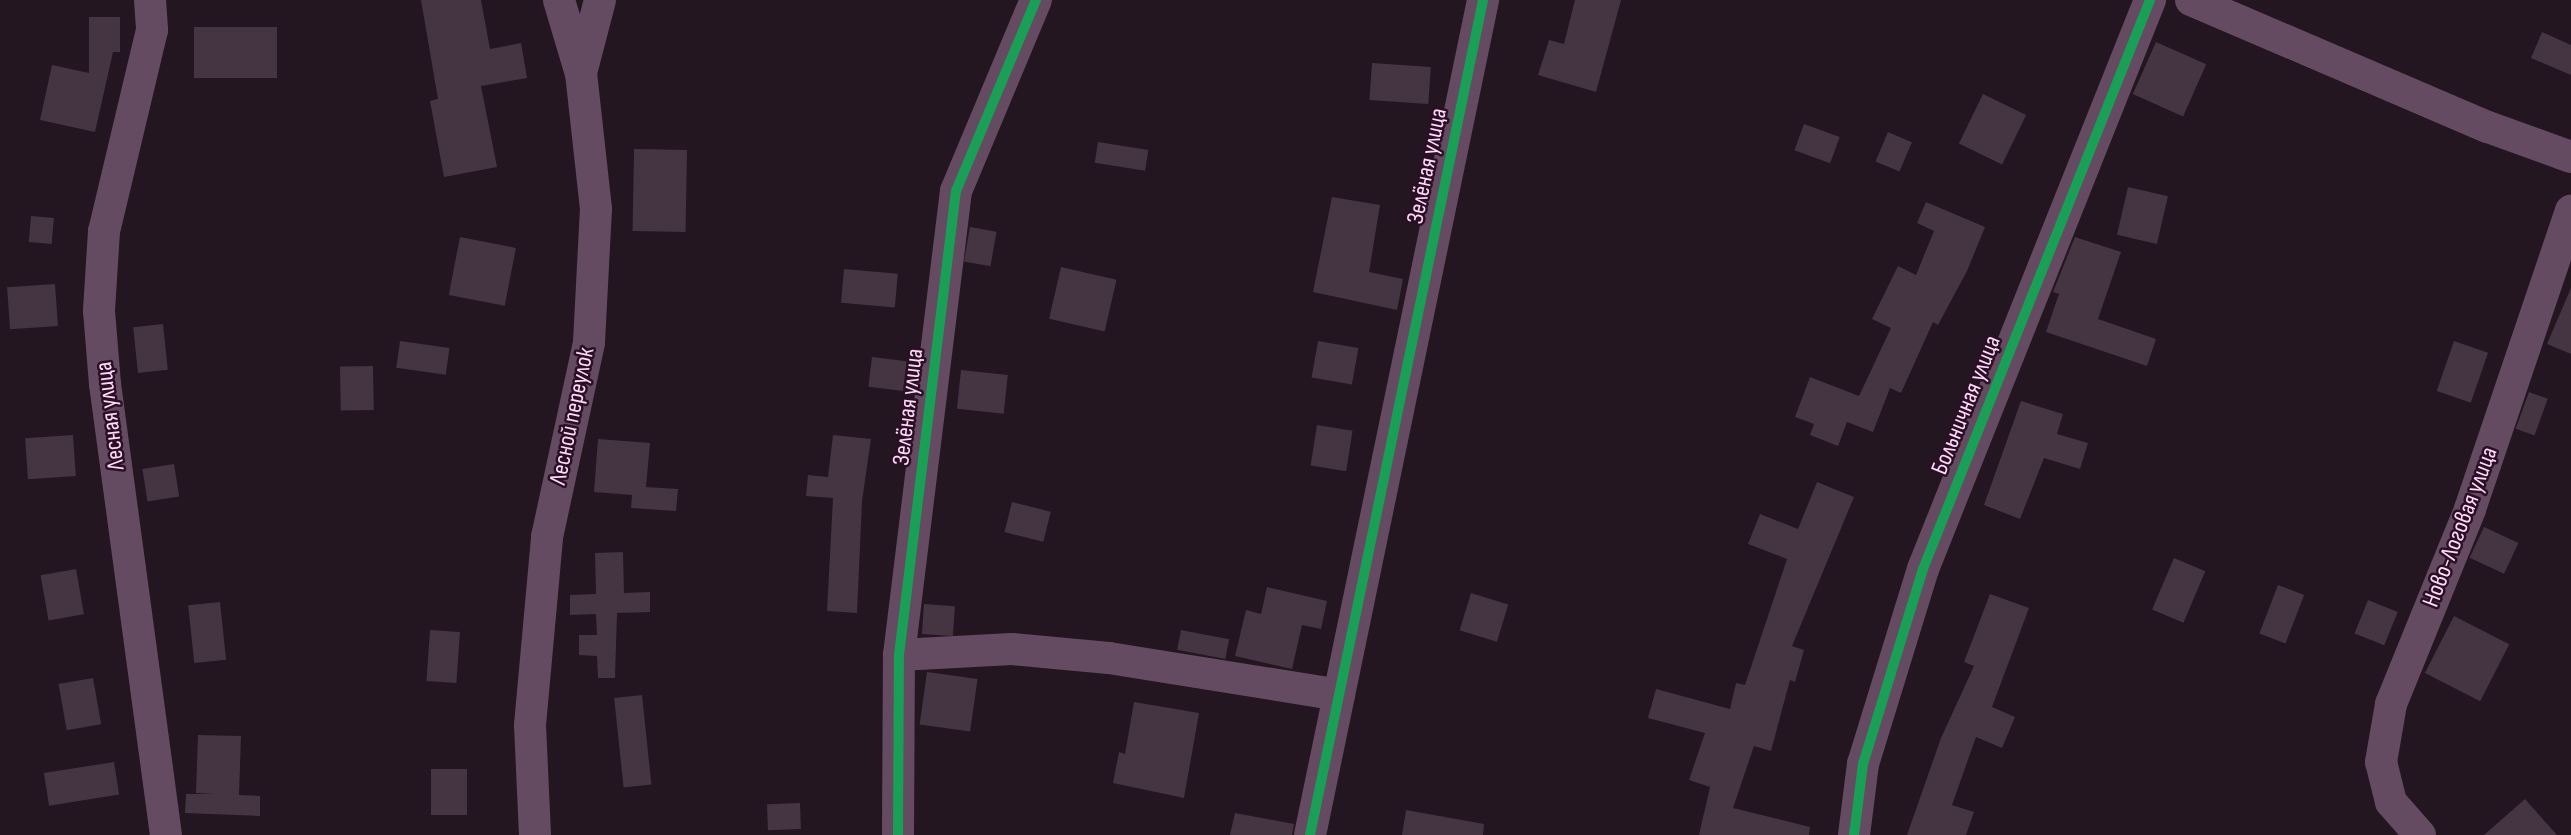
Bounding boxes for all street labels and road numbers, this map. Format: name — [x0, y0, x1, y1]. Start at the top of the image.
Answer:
street label: Зелёная улица — [1401, 105, 1453, 227]
street label: Больничная улица — [1925, 331, 2007, 479]
street label: Лесной переулок — [543, 345, 601, 487]
street label: Зелёная улица — [887, 347, 929, 467]
street label: Лесная улица — [89, 360, 131, 472]
street label: Ново-Логовая улица — [2416, 443, 2504, 611]

